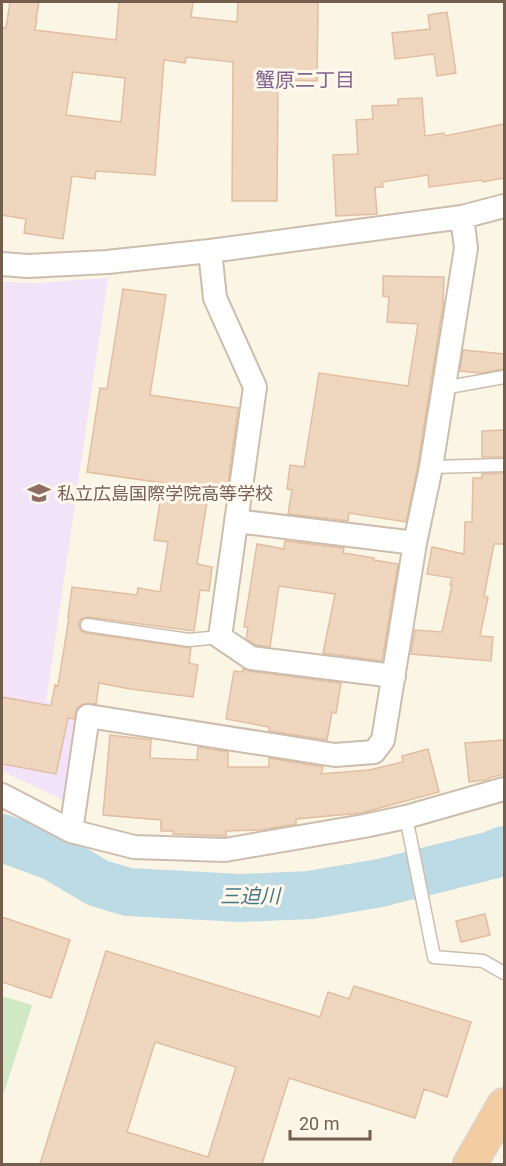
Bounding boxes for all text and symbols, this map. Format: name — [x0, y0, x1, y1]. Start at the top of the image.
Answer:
district label: 蟹原二丁目 — [255, 68, 355, 92]
school or university icon: 私立広島国際学院高等学校 — [26, 480, 52, 506]
place label: 私立広島国際学院高等学校 — [57, 483, 273, 504]
water label: 三迫川 — [220, 884, 282, 908]
scale bar — [290, 1103, 370, 1141]
text: 20 m — [299, 1113, 339, 1134]

